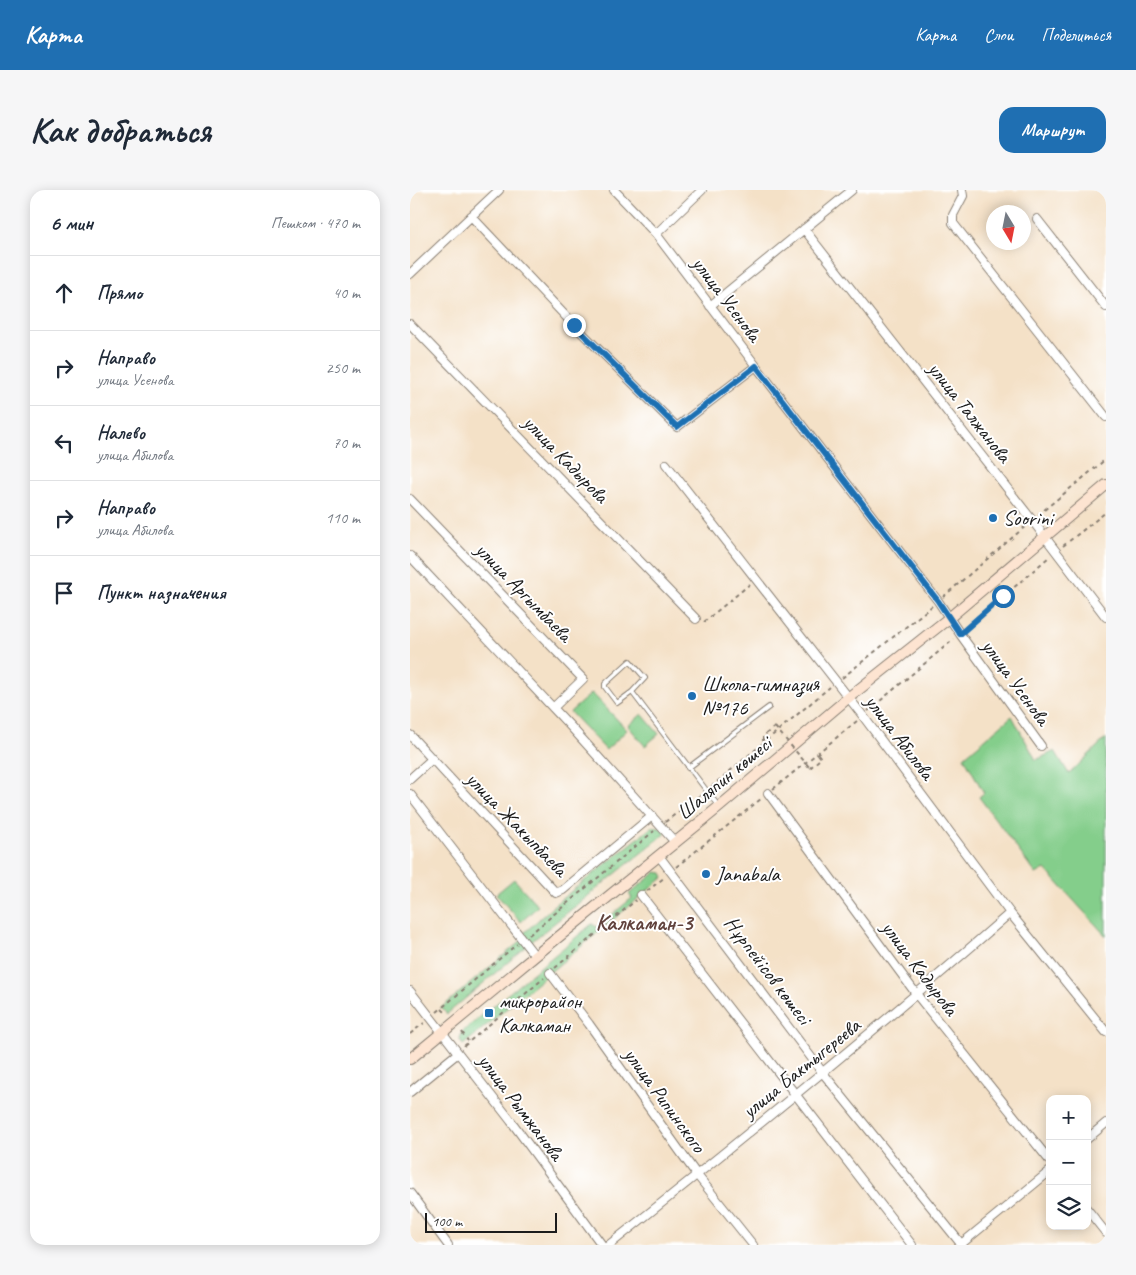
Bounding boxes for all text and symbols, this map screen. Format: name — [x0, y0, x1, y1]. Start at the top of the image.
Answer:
text: Карта — [25, 20, 82, 50]
text: Карта — [915, 24, 956, 46]
text: Слои — [984, 24, 1013, 46]
text: Поделиться — [1041, 24, 1111, 46]
button: Маршрут — [999, 107, 1106, 153]
text: Как добраться — [30, 108, 211, 153]
north arrow — [986, 205, 1031, 250]
text: 6 мин — [50, 210, 93, 236]
text: Пешком · 470 m — [271, 213, 360, 233]
street label: улица Усенова — [685, 250, 769, 349]
icon: ahead — [50, 279, 78, 307]
text: Прямо — [97, 281, 142, 305]
text: 40 m — [333, 283, 360, 303]
route end — [563, 314, 586, 337]
text: Направо — [97, 346, 155, 370]
icon: right — [50, 354, 78, 382]
street label: улица Талжанова — [921, 355, 1019, 469]
text: 250 m — [326, 358, 360, 378]
text: улица Усенова — [97, 370, 173, 390]
street label: улица Кадырова — [516, 408, 615, 509]
text: Налево — [97, 421, 145, 445]
icon: left — [50, 429, 78, 457]
text: 70 m — [333, 433, 360, 453]
text: улица Абилова — [97, 445, 173, 465]
text: Направо — [97, 496, 155, 520]
icon: right — [50, 504, 78, 532]
place label: Soorini — [1003, 505, 1056, 531]
text: 110 m — [326, 508, 360, 528]
marker: Soorini — [987, 512, 999, 524]
text: улица Абилова — [97, 520, 173, 540]
street label: улица Аргымбаева — [469, 535, 580, 649]
icon: arrive — [50, 579, 78, 607]
text: Пункт назначения — [97, 581, 226, 605]
route start — [992, 585, 1015, 608]
street label: улица Усенова — [975, 632, 1057, 732]
place label: Школа-гимназия №176 — [702, 671, 820, 721]
street label: улица Абилова — [858, 688, 942, 787]
marker: Школа-гимназия №176 — [686, 690, 698, 702]
street label: Шаляпин көшесі — [671, 729, 779, 825]
street label: улица Жакыпбаева — [459, 765, 575, 884]
place label: Janabala — [715, 861, 782, 887]
marker: Janabala — [700, 868, 712, 880]
district label: Калкаман-3 — [596, 909, 694, 937]
street label: Нұрпейісов көшесі — [719, 911, 819, 1032]
street label: улица Кадырова — [875, 914, 965, 1022]
place label: микрорайон Калкаман — [499, 988, 583, 1038]
marker: микрорайон Калкаман — [483, 1007, 495, 1019]
street label: улица Бактыгереева — [735, 1011, 867, 1125]
street label: улица Рипинского — [617, 1041, 713, 1159]
street label: улица Рымжанова — [471, 1047, 571, 1167]
map controls — [1046, 1095, 1091, 1230]
button: + — [1046, 1095, 1091, 1140]
button: − — [1046, 1140, 1091, 1185]
button: layers — [1046, 1185, 1091, 1230]
scale bar — [425, 1210, 558, 1233]
text: 100 m — [432, 1213, 462, 1230]

